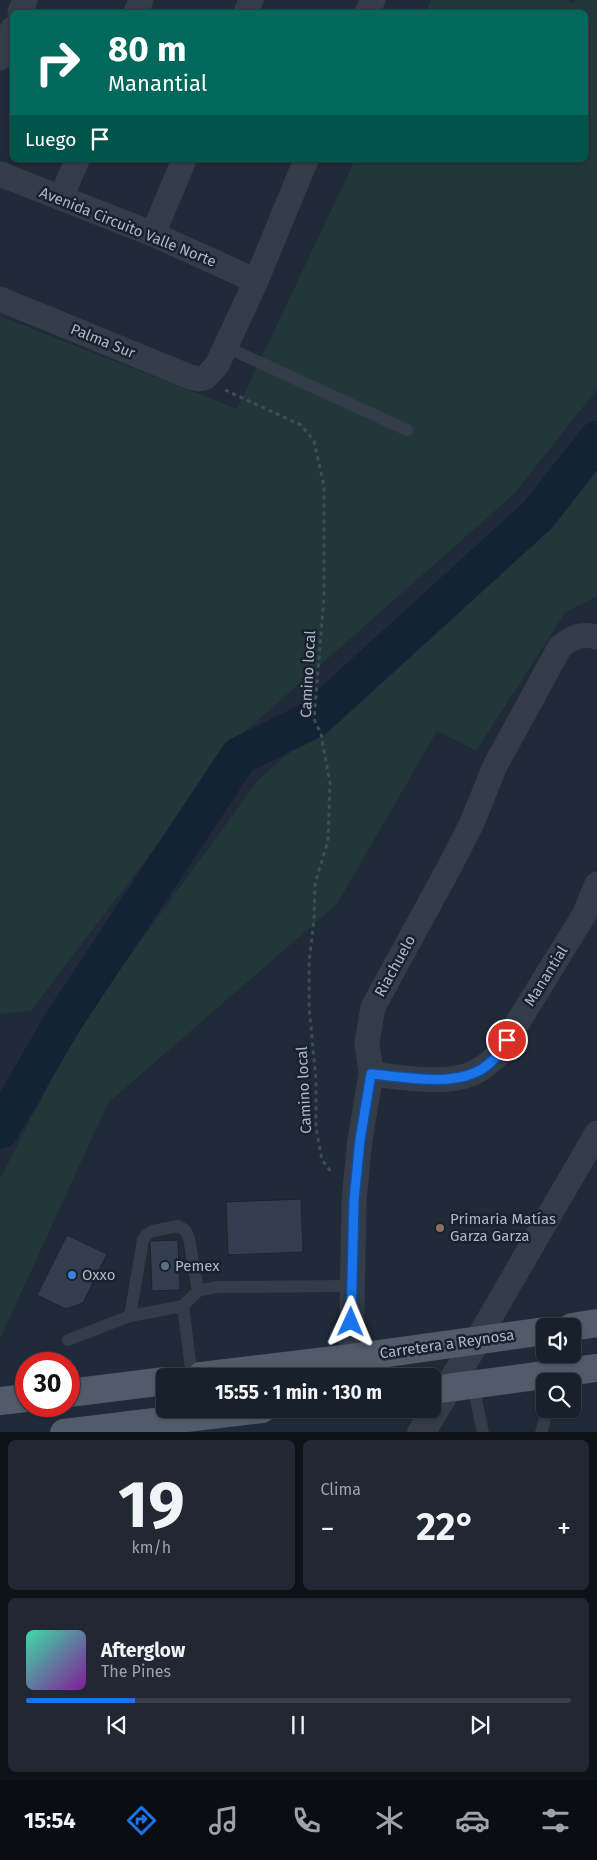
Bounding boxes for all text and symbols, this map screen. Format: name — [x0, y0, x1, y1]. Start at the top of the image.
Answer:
text: 80 m — [108, 28, 187, 70]
icon: right — [25, 30, 90, 95]
text: Manantial — [108, 70, 207, 97]
icon: arrive — [86, 125, 114, 153]
text: Luego — [25, 128, 76, 151]
street label: Avenida Circuito Valle Norte — [37, 183, 219, 271]
street label: Palma Sur — [68, 320, 138, 362]
street label: Camino local — [297, 629, 319, 718]
street label: Riachuelo — [371, 932, 419, 1000]
street label: Manantial — [520, 942, 572, 1009]
pin — [486, 1019, 528, 1061]
icon: arrive — [493, 1026, 521, 1054]
street label: Camino local — [293, 1045, 315, 1134]
place label: Primaria Matías Garza Garza — [450, 1210, 556, 1245]
marker: Primaria Matías Garza Garza — [434, 1222, 446, 1234]
place label: Pemex — [175, 1257, 220, 1275]
marker: Pemex — [159, 1260, 171, 1272]
place label: Oxxo — [82, 1266, 115, 1284]
marker: Oxxo — [66, 1269, 78, 1281]
position arrow — [324, 1295, 376, 1347]
map controls — [536, 1318, 581, 1418]
button: sound — [536, 1318, 581, 1363]
street label: Carretera a Reynosa — [379, 1326, 515, 1362]
speed limit sign: 30 — [15, 1352, 80, 1417]
button: search — [536, 1373, 581, 1418]
text: 15:55 · 1 min · 130 m — [215, 1381, 382, 1404]
text: 19 — [118, 1466, 185, 1544]
text: Clima — [321, 1480, 361, 1499]
text: 22° — [416, 1504, 475, 1550]
text: − — [321, 1512, 335, 1545]
text: + — [557, 1512, 571, 1545]
text: km/h — [131, 1538, 171, 1557]
text: Afterglow — [101, 1639, 185, 1662]
text: The Pines — [101, 1662, 171, 1681]
icon: previous — [103, 1711, 131, 1739]
icon: pause — [284, 1711, 312, 1739]
icon: next — [466, 1711, 494, 1739]
icon: directions — [124, 1803, 159, 1838]
icon: music — [206, 1803, 241, 1838]
icon: phone — [289, 1803, 324, 1838]
icon: climate — [372, 1803, 407, 1838]
icon: car — [455, 1803, 490, 1838]
icon: filters — [538, 1803, 573, 1838]
text: 15:54 — [24, 1807, 76, 1834]

